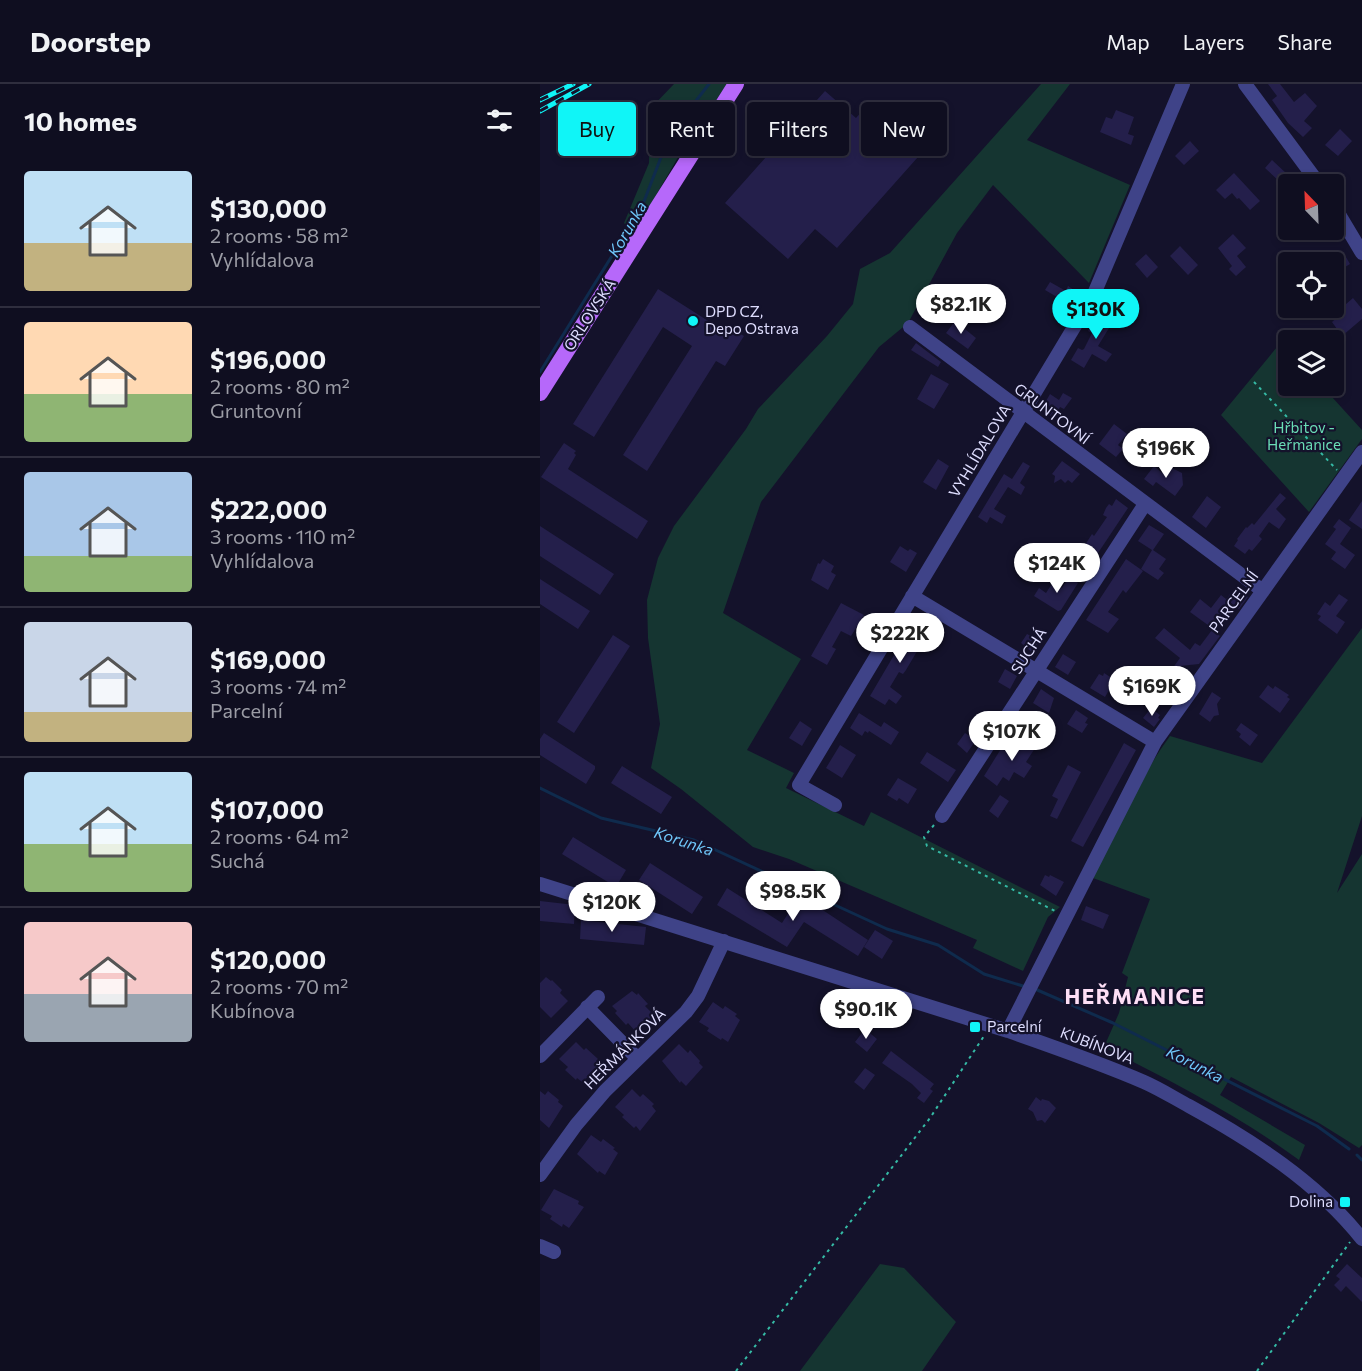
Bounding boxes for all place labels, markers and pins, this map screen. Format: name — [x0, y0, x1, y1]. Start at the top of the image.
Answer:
pin: $82.1K — [912, 284, 1010, 335]
pin: $130K — [1054, 289, 1138, 340]
place label: DPD CZ, Depo Ostrava — [705, 302, 799, 337]
marker: DPD CZ, Depo Ostrava — [686, 314, 700, 328]
pin: $196K — [1124, 428, 1208, 479]
pin: $124K — [1015, 543, 1099, 594]
pin: $222K — [858, 613, 942, 664]
pin: $169K — [1110, 666, 1194, 717]
pin: $107K — [970, 711, 1054, 762]
pin: $98.5K — [744, 871, 842, 922]
pin: $120K — [570, 882, 654, 933]
pin: $90.1K — [817, 989, 915, 1040]
place label: Parcelní — [987, 1017, 1043, 1035]
marker: Parcelní — [968, 1020, 982, 1034]
place label: Dolina — [1289, 1192, 1333, 1210]
marker: Dolina — [1338, 1195, 1352, 1209]

